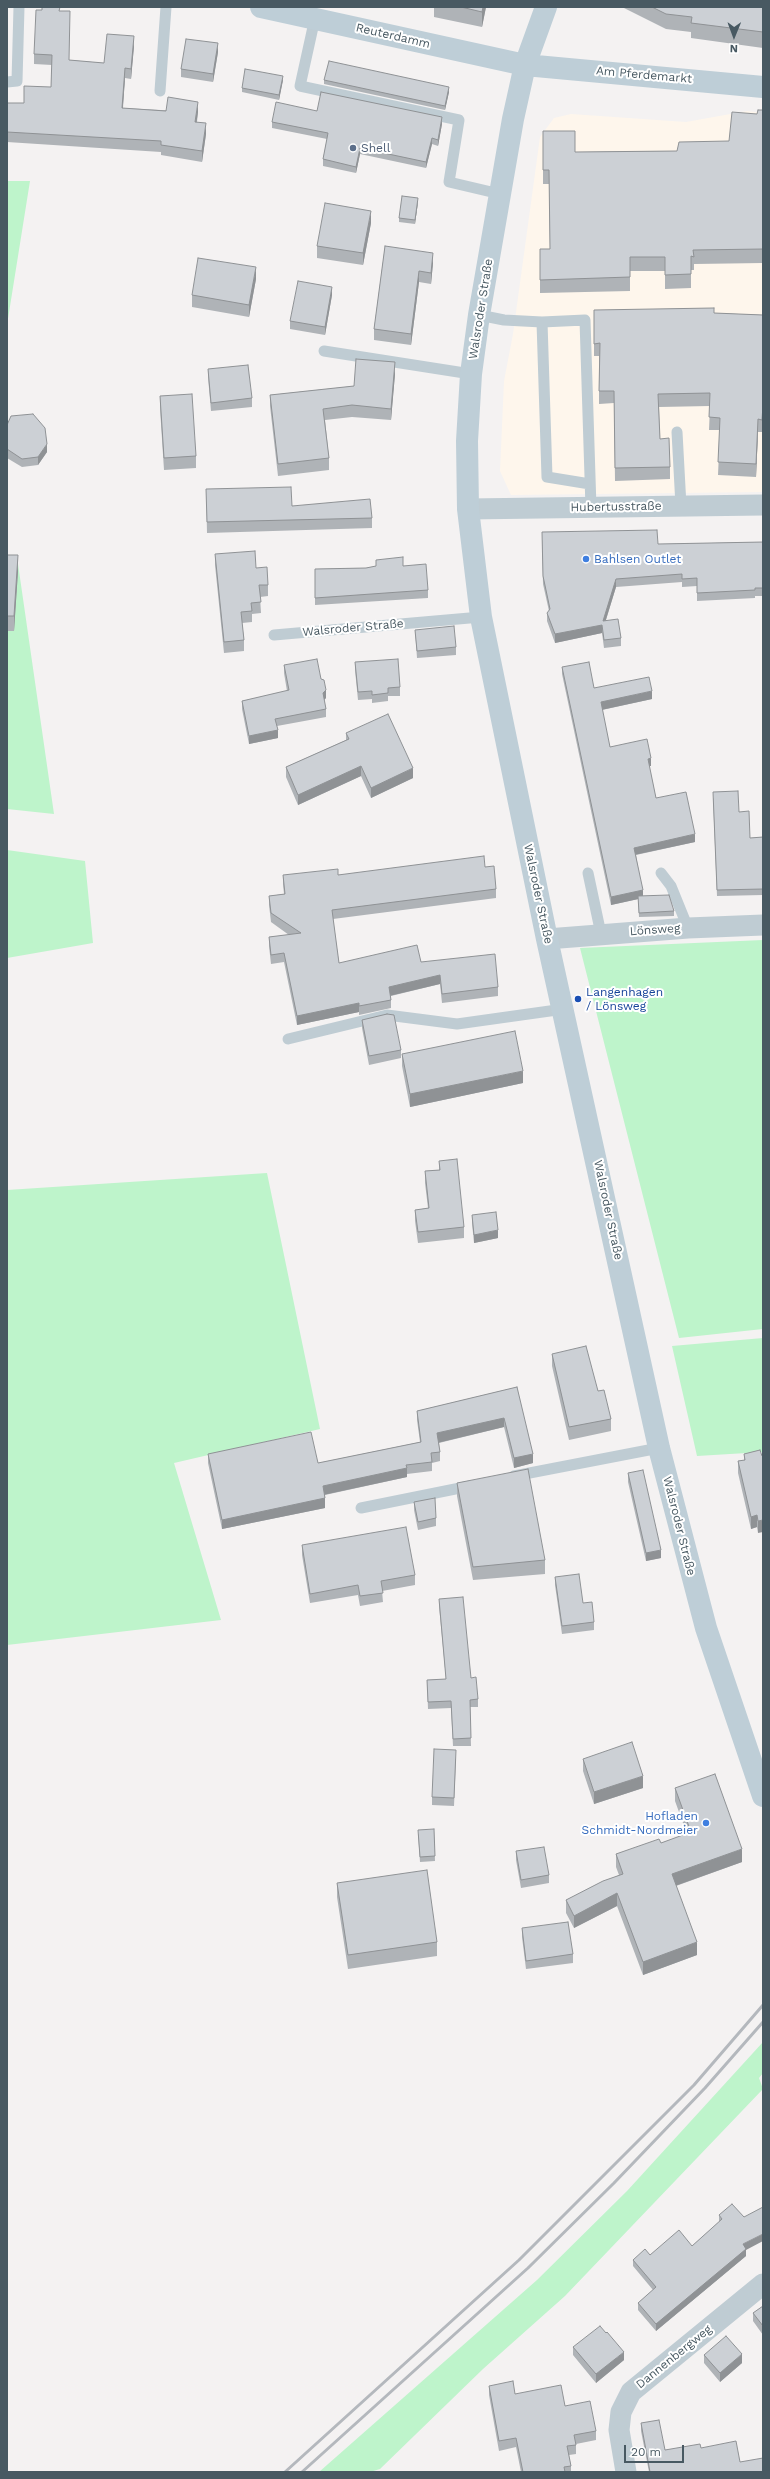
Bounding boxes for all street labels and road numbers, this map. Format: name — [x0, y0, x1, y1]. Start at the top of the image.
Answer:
street label: Reuterdamm — [354, 20, 432, 52]
street label: Am Pferdemarkt — [595, 64, 693, 86]
street label: Walsroder Straße — [466, 258, 496, 360]
street label: Hubertusstraße — [570, 499, 662, 515]
street label: Walsroder Straße — [302, 616, 404, 640]
street label: Walsroder Straße — [520, 843, 556, 945]
street label: Lönsweg — [629, 921, 681, 939]
street label: Walsroder Straße — [590, 1159, 626, 1261]
street label: Walsroder Straße — [660, 1475, 698, 1577]
street label: Dannenbergweg — [633, 2322, 715, 2392]

